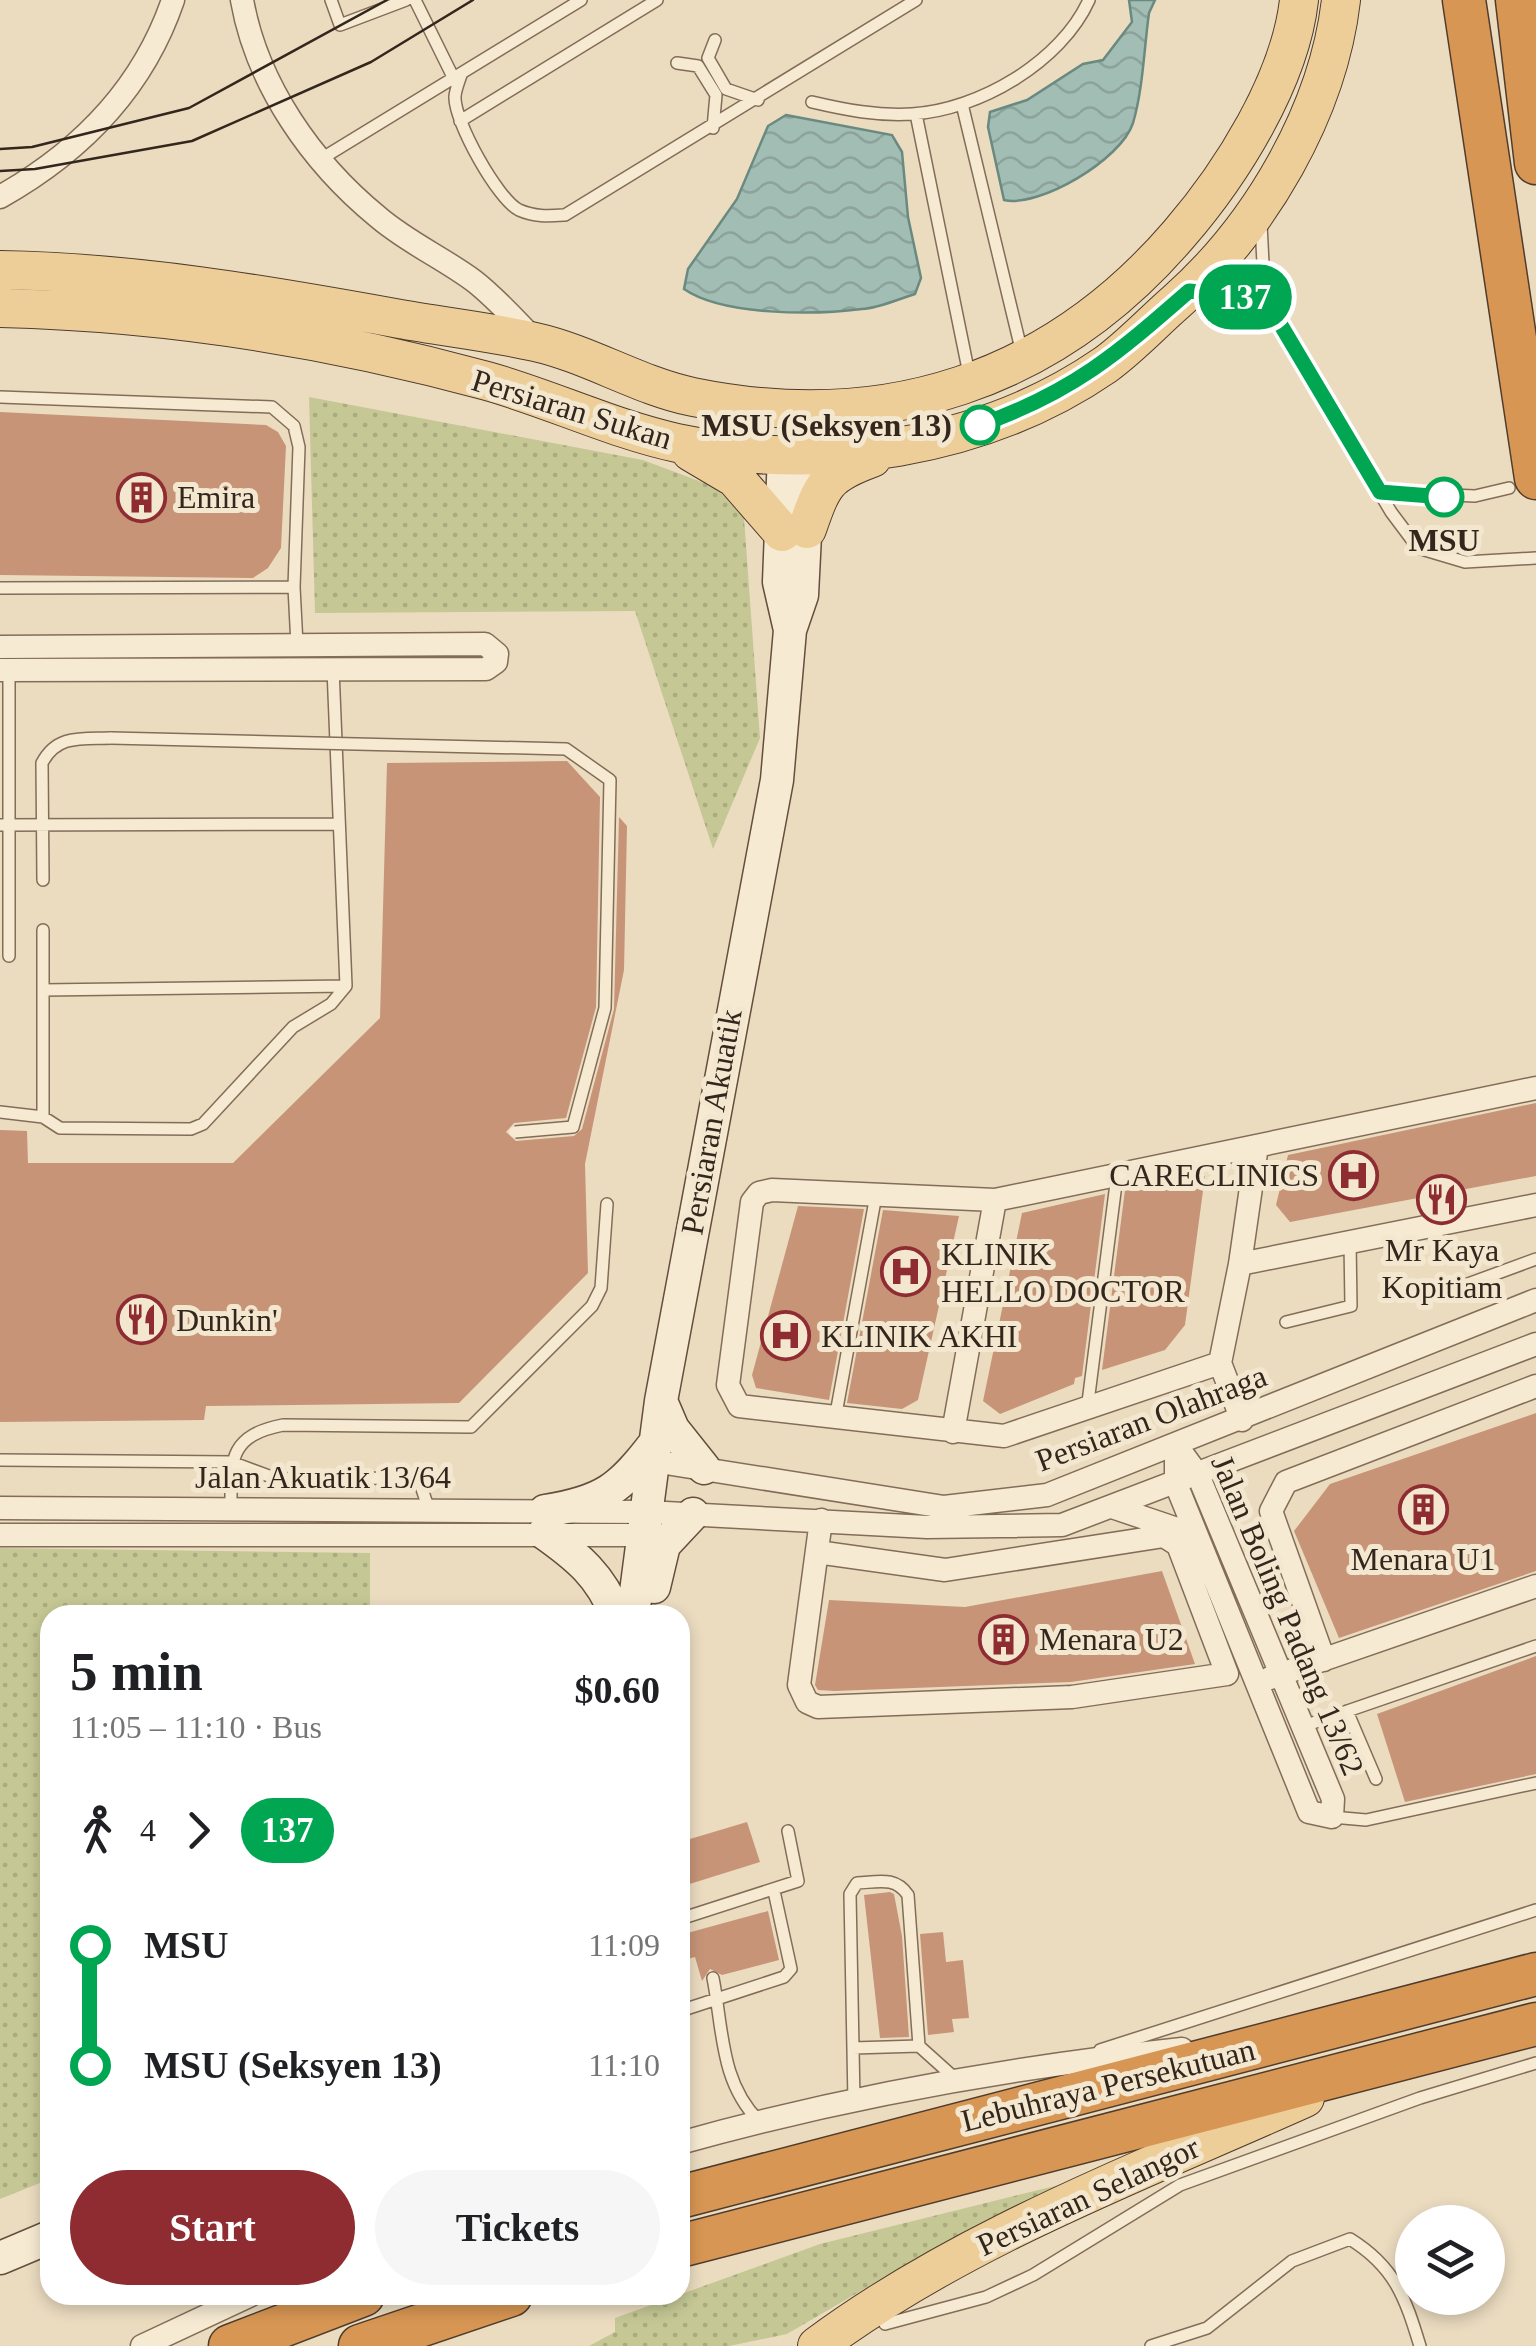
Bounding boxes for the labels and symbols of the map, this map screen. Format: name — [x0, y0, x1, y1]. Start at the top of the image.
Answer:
line badge: 137 — [1188, 264, 1302, 330]
street label: Persiaran Sukan — [468, 362, 676, 456]
marker: MSU (Seksyen 13) — [961, 406, 999, 444]
place label: MSU (Seksyen 13) — [701, 407, 952, 443]
building icon: Emira — [116, 471, 168, 523]
marker: MSU — [1425, 478, 1463, 516]
place label: Emira — [177, 479, 255, 515]
place label: MSU — [1408, 522, 1480, 558]
street label: Persiaran Akuatik — [673, 1006, 749, 1238]
hospital icon: CARECLINICS — [1328, 1149, 1380, 1201]
place label: CARECLINICS — [1109, 1157, 1319, 1193]
restaurant icon: Mr Kaya Kopitiam — [1416, 1174, 1468, 1226]
place label: Mr Kaya Kopitiam — [1382, 1232, 1503, 1305]
place label: KLINIK HELLO DOCTOR — [941, 1236, 1186, 1309]
hospital icon: KLINIK HELLO DOCTOR — [880, 1246, 932, 1298]
restaurant icon: Dunkin' — [115, 1294, 167, 1346]
place label: Dunkin' — [176, 1302, 278, 1338]
hospital icon: KLINIK AKHI — [760, 1310, 812, 1362]
place label: KLINIK AKHI — [821, 1318, 1017, 1354]
street label: Persiaran Olahraga — [1030, 1357, 1272, 1479]
street label: Jalan Boling Padang 13/62 — [1204, 1450, 1372, 1780]
street label: Jalan Akuatik 13/64 — [195, 1459, 451, 1495]
building icon: Menara U1 — [1397, 1483, 1449, 1535]
place label: Menara U1 — [1351, 1541, 1495, 1577]
building icon: Menara U2 — [978, 1613, 1030, 1665]
place label: Menara U2 — [1039, 1621, 1184, 1657]
street label: Lebuhraya Persekutuan — [958, 2031, 1258, 2139]
street label: Persiaran Selangor — [971, 2129, 1205, 2263]

